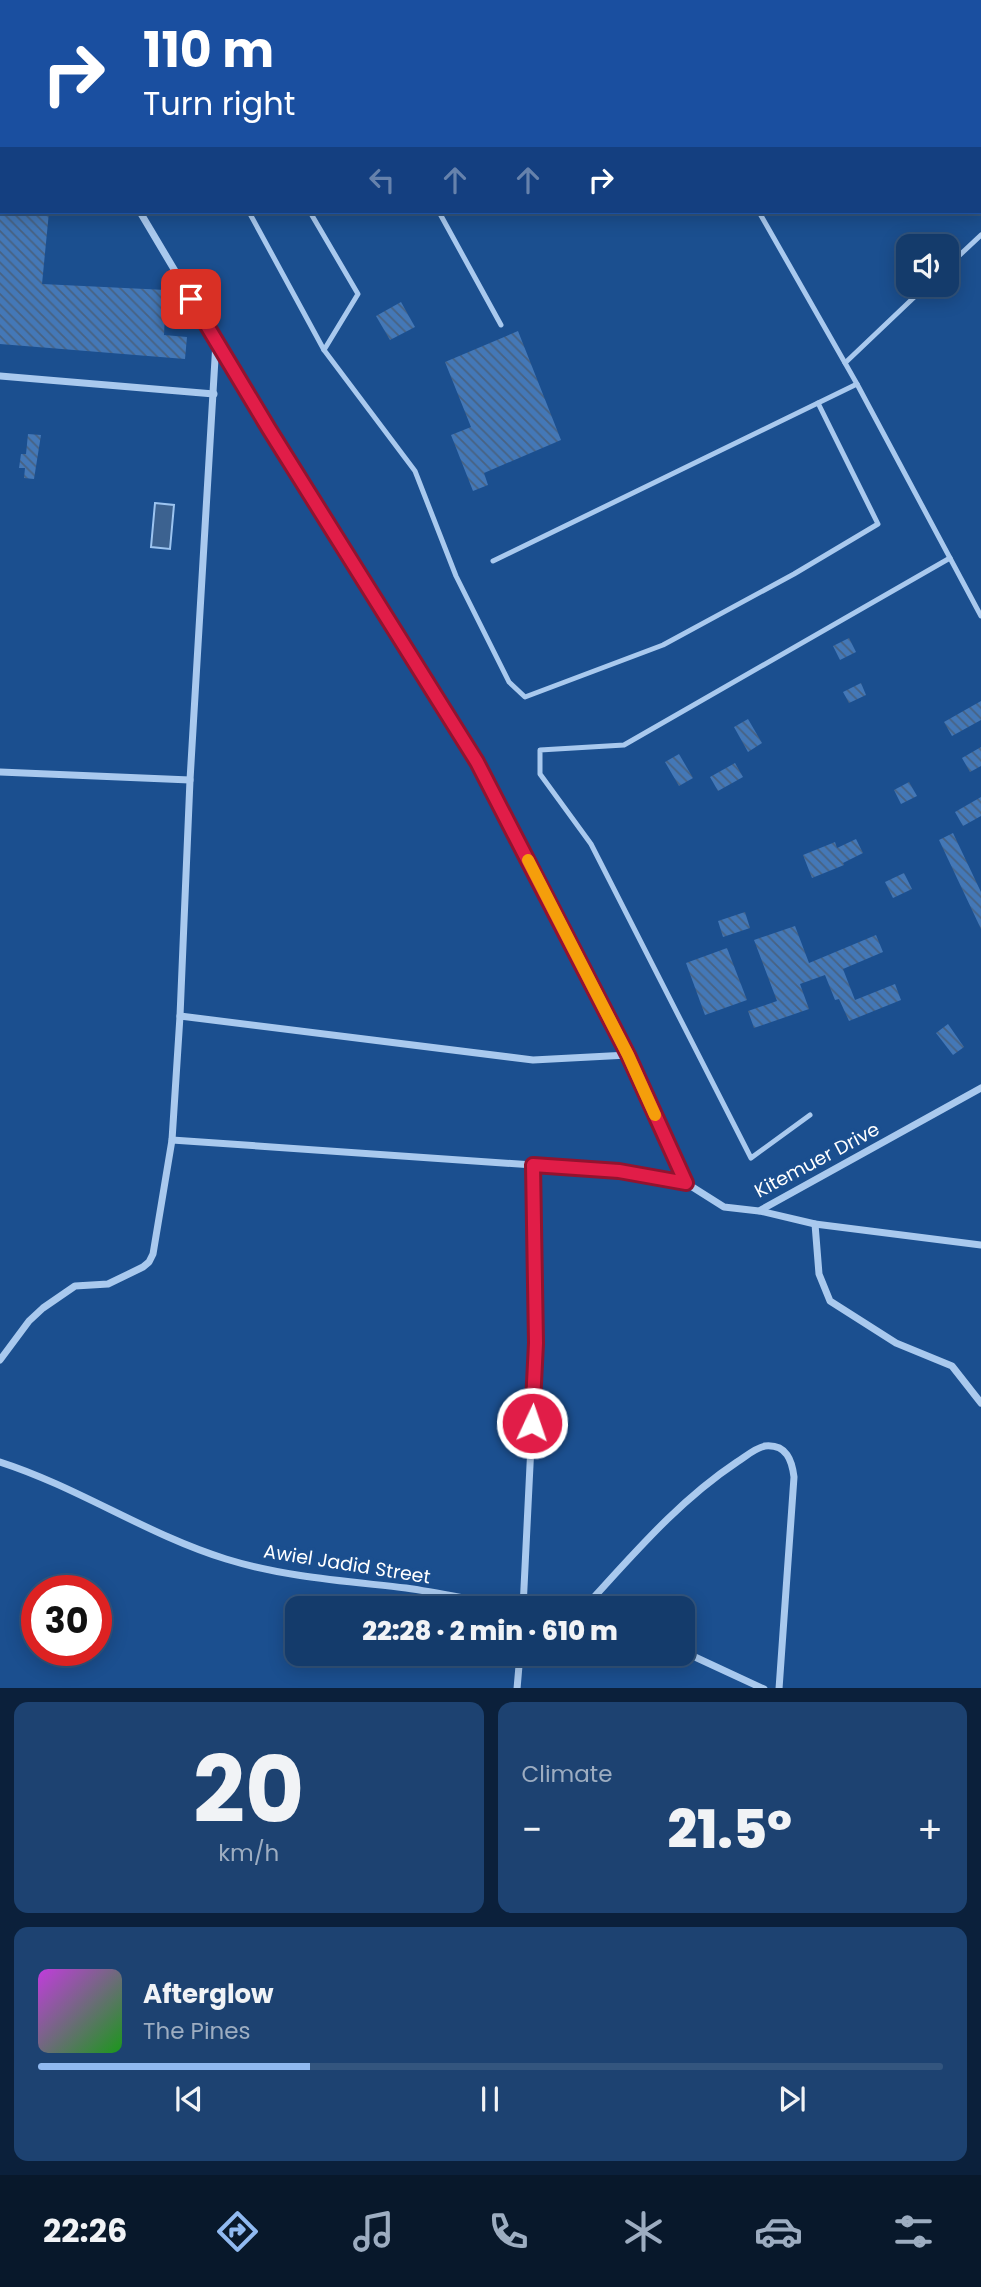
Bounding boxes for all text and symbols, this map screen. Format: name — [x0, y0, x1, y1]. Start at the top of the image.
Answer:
text: 110 m — [143, 16, 274, 84]
icon: right — [28, 28, 119, 119]
text: Turn right — [143, 81, 295, 126]
icon: left — [363, 161, 401, 199]
icon: ahead — [436, 161, 474, 199]
icon: ahead — [509, 161, 547, 199]
icon: right — [582, 161, 620, 199]
map controls — [896, 234, 959, 297]
button: sound — [896, 234, 959, 297]
pin — [161, 269, 221, 329]
icon: arrive — [172, 280, 210, 318]
street label: Kitemuer Drive — [750, 1116, 884, 1204]
position arrow — [495, 1386, 569, 1460]
street label: Awiel Jadid Street — [262, 1537, 432, 1591]
speed limit sign: 30 — [21, 1575, 112, 1666]
text: 22:28 · 2 min · 610 m — [362, 1613, 618, 1649]
text: 20 — [193, 1726, 304, 1854]
text: Climate — [522, 1758, 612, 1790]
text: 21.5° — [668, 1793, 792, 1866]
text: − — [522, 1803, 542, 1856]
text: + — [917, 1803, 943, 1856]
text: km/h — [218, 1837, 279, 1869]
text: Afterglow — [143, 1976, 274, 2012]
text: The Pines — [143, 2015, 251, 2047]
icon: previous — [170, 2080, 208, 2118]
icon: pause — [471, 2080, 509, 2118]
icon: next — [773, 2080, 811, 2118]
icon: directions — [213, 2207, 262, 2256]
icon: music — [349, 2207, 398, 2256]
icon: phone — [484, 2207, 533, 2256]
icon: climate — [619, 2207, 668, 2256]
icon: car — [754, 2207, 803, 2256]
icon: filters — [889, 2207, 938, 2256]
text: 22:26 — [43, 2208, 127, 2253]

